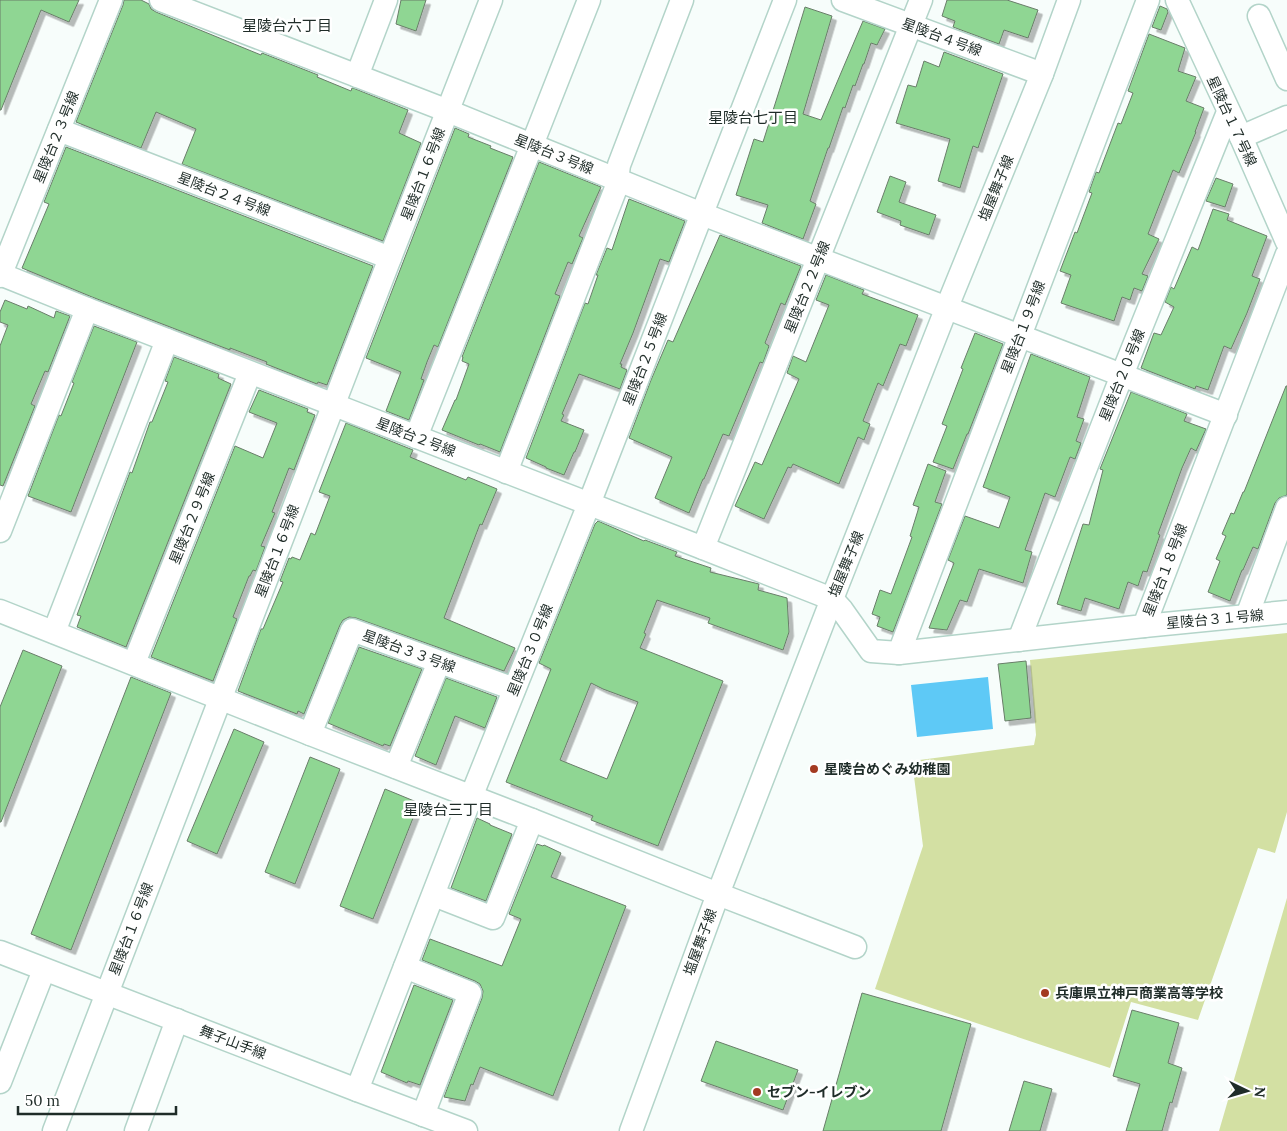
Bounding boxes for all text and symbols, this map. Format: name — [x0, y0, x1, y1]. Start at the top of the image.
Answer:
street label: 星陵台４号線 — [899, 14, 985, 60]
district label: 星陵台六丁目 — [242, 16, 332, 35]
street label: 星陵台１７号線 — [1203, 73, 1261, 169]
street label: 星陵台２３号線 — [29, 88, 83, 186]
district label: 星陵台七丁目 — [708, 108, 798, 127]
street label: 星陵台１６号線 — [397, 125, 449, 223]
street label: 星陵台３号線 — [512, 130, 596, 178]
street label: 塩屋舞子線 — [975, 152, 1017, 224]
street label: 星陵台２４号線 — [175, 168, 273, 220]
street label: 星陵台２２号線 — [780, 238, 834, 336]
street label: 星陵台１９号線 — [997, 278, 1049, 376]
street label: 星陵台２５号線 — [619, 310, 671, 408]
street label: 星陵台２０号線 — [1095, 326, 1149, 424]
street label: 星陵台２号線 — [374, 414, 458, 460]
street label: 星陵台２９号線 — [165, 469, 219, 567]
street label: 星陵台１６号線 — [251, 502, 303, 600]
street label: 星陵台１８号線 — [1139, 521, 1191, 619]
street label: 塩屋舞子線 — [825, 528, 867, 600]
street label: 星陵台３０号線 — [503, 601, 557, 699]
street label: 星陵台３１号線 — [1165, 606, 1265, 632]
street label: 星陵台３３号線 — [360, 626, 458, 676]
place label: 星陵台めぐみ幼稚園 — [824, 760, 950, 778]
marker: 星陵台めぐみ幼稚園 — [808, 763, 820, 775]
district label: 星陵台三丁目 — [403, 800, 493, 819]
street label: 星陵台１６号線 — [105, 880, 157, 978]
street label: 塩屋舞子線 — [680, 906, 720, 978]
place label: 兵庫県立神戸商業高等学校 — [1055, 984, 1223, 1002]
marker: 兵庫県立神戸商業高等学校 — [1039, 987, 1051, 999]
street label: 舞子山手線 — [197, 1021, 269, 1063]
north arrow — [1222, 1066, 1272, 1116]
place label: セブン-イレブン — [767, 1083, 872, 1101]
scale bar — [18, 1084, 175, 1116]
marker: セブン-イレブン — [751, 1086, 763, 1098]
text: N — [1250, 1086, 1269, 1098]
text: 50 m — [25, 1091, 60, 1110]

